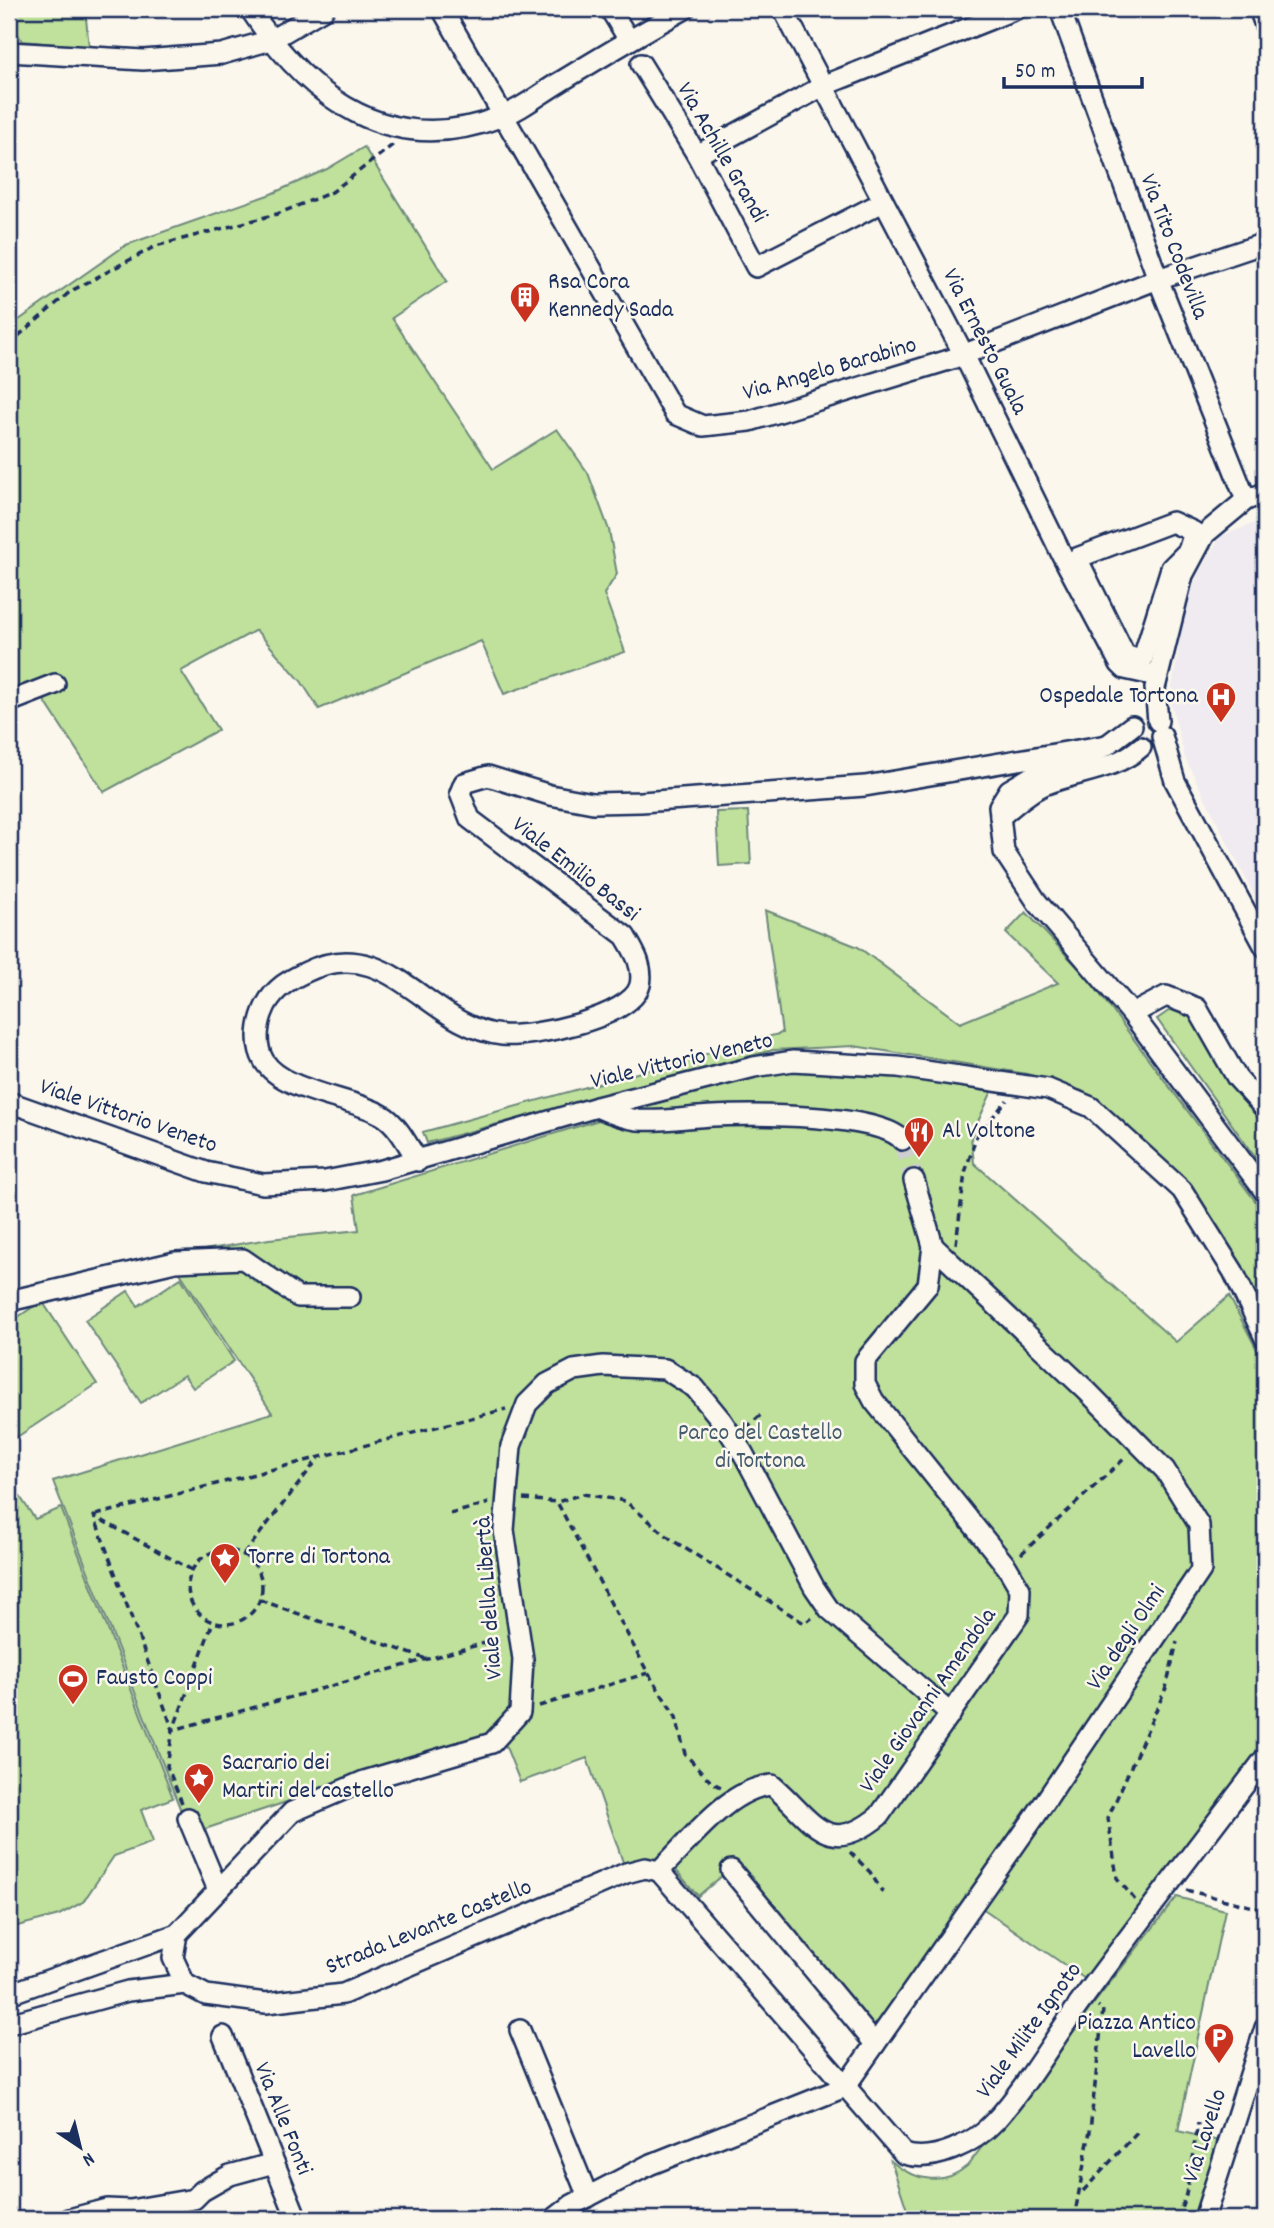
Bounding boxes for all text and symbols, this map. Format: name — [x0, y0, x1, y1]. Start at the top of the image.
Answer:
scale bar — [1004, 46, 1143, 90]
text: 50 m — [1015, 58, 1055, 88]
street label: Via Achille Grandi — [667, 76, 775, 230]
street label: Via Tito Codevilla — [1130, 169, 1217, 325]
street label: Via Ernesto Guala — [933, 263, 1036, 422]
place label: Rsa Cora Kennedy Sada — [548, 266, 674, 328]
building icon: Rsa Cora Kennedy Sada — [508, 280, 542, 324]
street label: Via Angelo Barabino — [739, 329, 921, 411]
place label: Ospedale Tortona — [1039, 680, 1199, 714]
hospital icon: Ospedale Tortona — [1204, 680, 1238, 724]
street label: Viale Emilio Bassi — [504, 809, 646, 931]
street label: Viale Vittorio Veneto — [588, 1025, 776, 1099]
street label: Viale Vittorio Veneto — [35, 1071, 221, 1163]
restaurant icon: Al Voltone — [902, 1115, 936, 1159]
place label: Al Voltone — [942, 1115, 1035, 1149]
park label: Parco del Castello di Tortona — [678, 1417, 842, 1479]
street label: Viale della Libertà — [467, 1515, 513, 1681]
place icon: Torre di Tortona — [208, 1541, 242, 1585]
place label: Torre di Tortona — [248, 1541, 391, 1575]
street label: Via degli Olmi — [1079, 1578, 1175, 1698]
street label: Viale Giovanni Amendola — [852, 1601, 1006, 1801]
sports icon: Fausto Coppi — [56, 1662, 90, 1706]
place label: Fausto Coppi — [96, 1662, 213, 1696]
place label: Sacrario dei Martiri del castello — [222, 1747, 394, 1809]
place icon: Sacrario dei Martiri del castello — [182, 1761, 216, 1805]
street label: Strada Levante Castello — [321, 1871, 537, 1985]
street label: Viale Milite Ignoto — [969, 1956, 1091, 2106]
place label: Piazza Antico Lavello — [1077, 2007, 1196, 2069]
parking icon: Piazza Antico Lavello — [1202, 2021, 1236, 2065]
street label: Via Alle Fonti — [244, 2057, 320, 2181]
street label: Via Lavello — [1175, 2085, 1237, 2187]
north arrow — [46, 2112, 116, 2182]
text: N — [76, 2144, 99, 2172]

